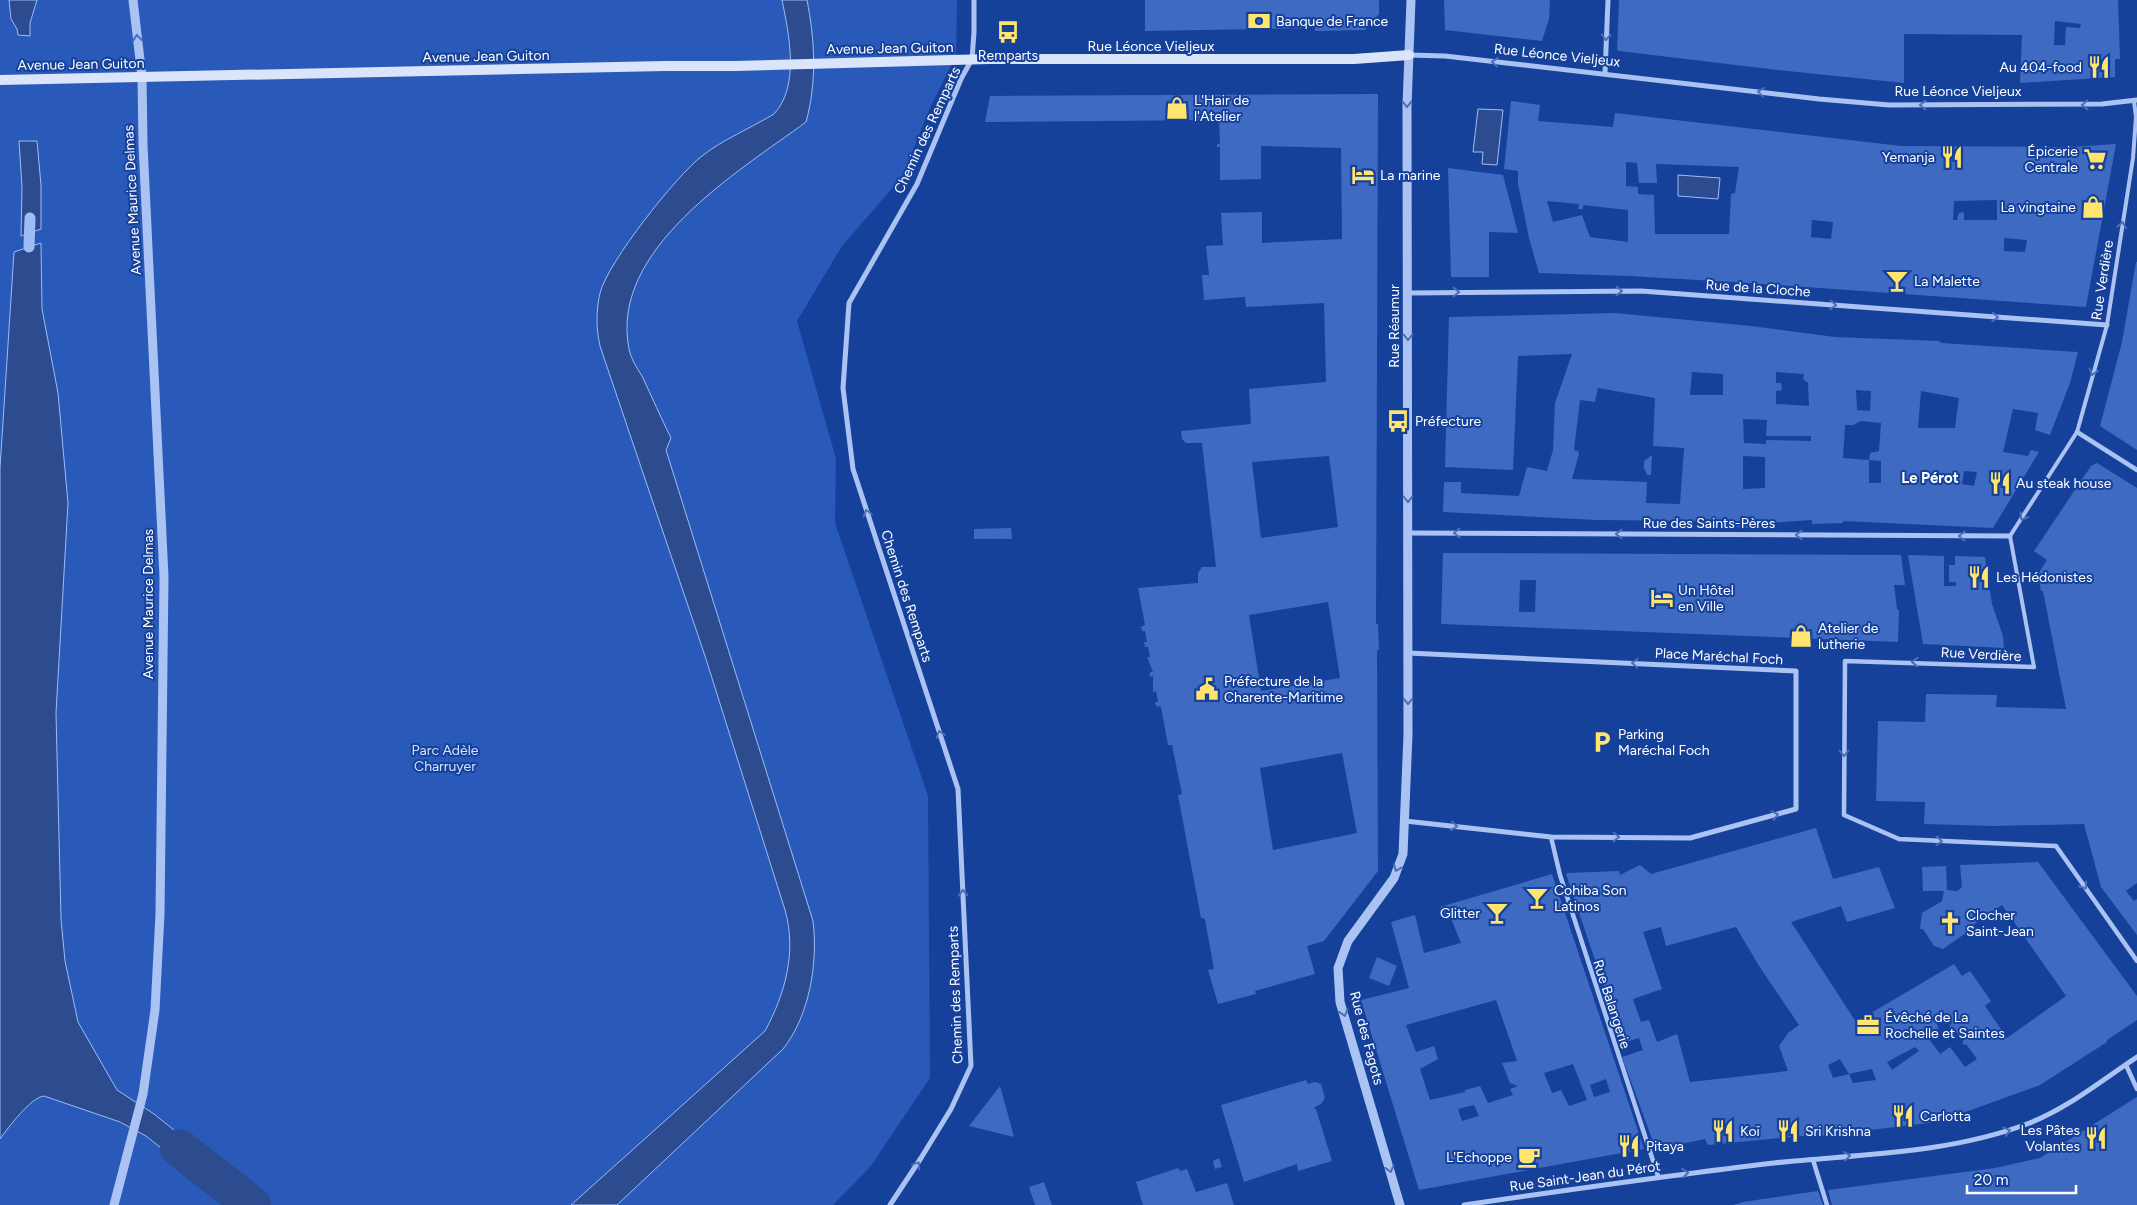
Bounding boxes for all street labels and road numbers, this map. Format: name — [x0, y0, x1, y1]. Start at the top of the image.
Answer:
street label: Rue Léonce Vieljeux — [1088, 38, 1215, 55]
street label: Avenue Jean Guiton — [826, 39, 954, 58]
street label: Rue Léonce Vieljeux — [1493, 40, 1621, 71]
street label: Avenue Jean Guiton — [422, 47, 550, 66]
street label: Avenue Jean Guiton — [17, 55, 145, 74]
street label: Chemin des Remparts — [891, 64, 964, 196]
street label: Rue Léonce Vieljeux — [1895, 83, 2022, 100]
street label: Avenue Maurice Delmas — [120, 125, 145, 275]
street label: Rue Verdière — [2088, 239, 2117, 321]
street label: Rue de la Cloche — [1705, 276, 1811, 301]
street label: Rue Réaumur — [1386, 284, 1403, 368]
street label: Rue des Saints-Pères — [1643, 515, 1775, 532]
street label: Chemin des Remparts — [877, 528, 936, 664]
street label: Avenue Maurice Delmas — [140, 529, 157, 679]
street label: Rue Verdière — [1940, 644, 2022, 665]
street label: Place Maréchal Foch — [1654, 645, 1784, 668]
street label: Chemin des Remparts — [945, 926, 966, 1064]
street label: Rue Balangerie — [1589, 957, 1634, 1051]
street label: Rue des Fagots — [1346, 989, 1387, 1087]
street label: Rue Saint-Jean du Pérot — [1509, 1157, 1662, 1195]

